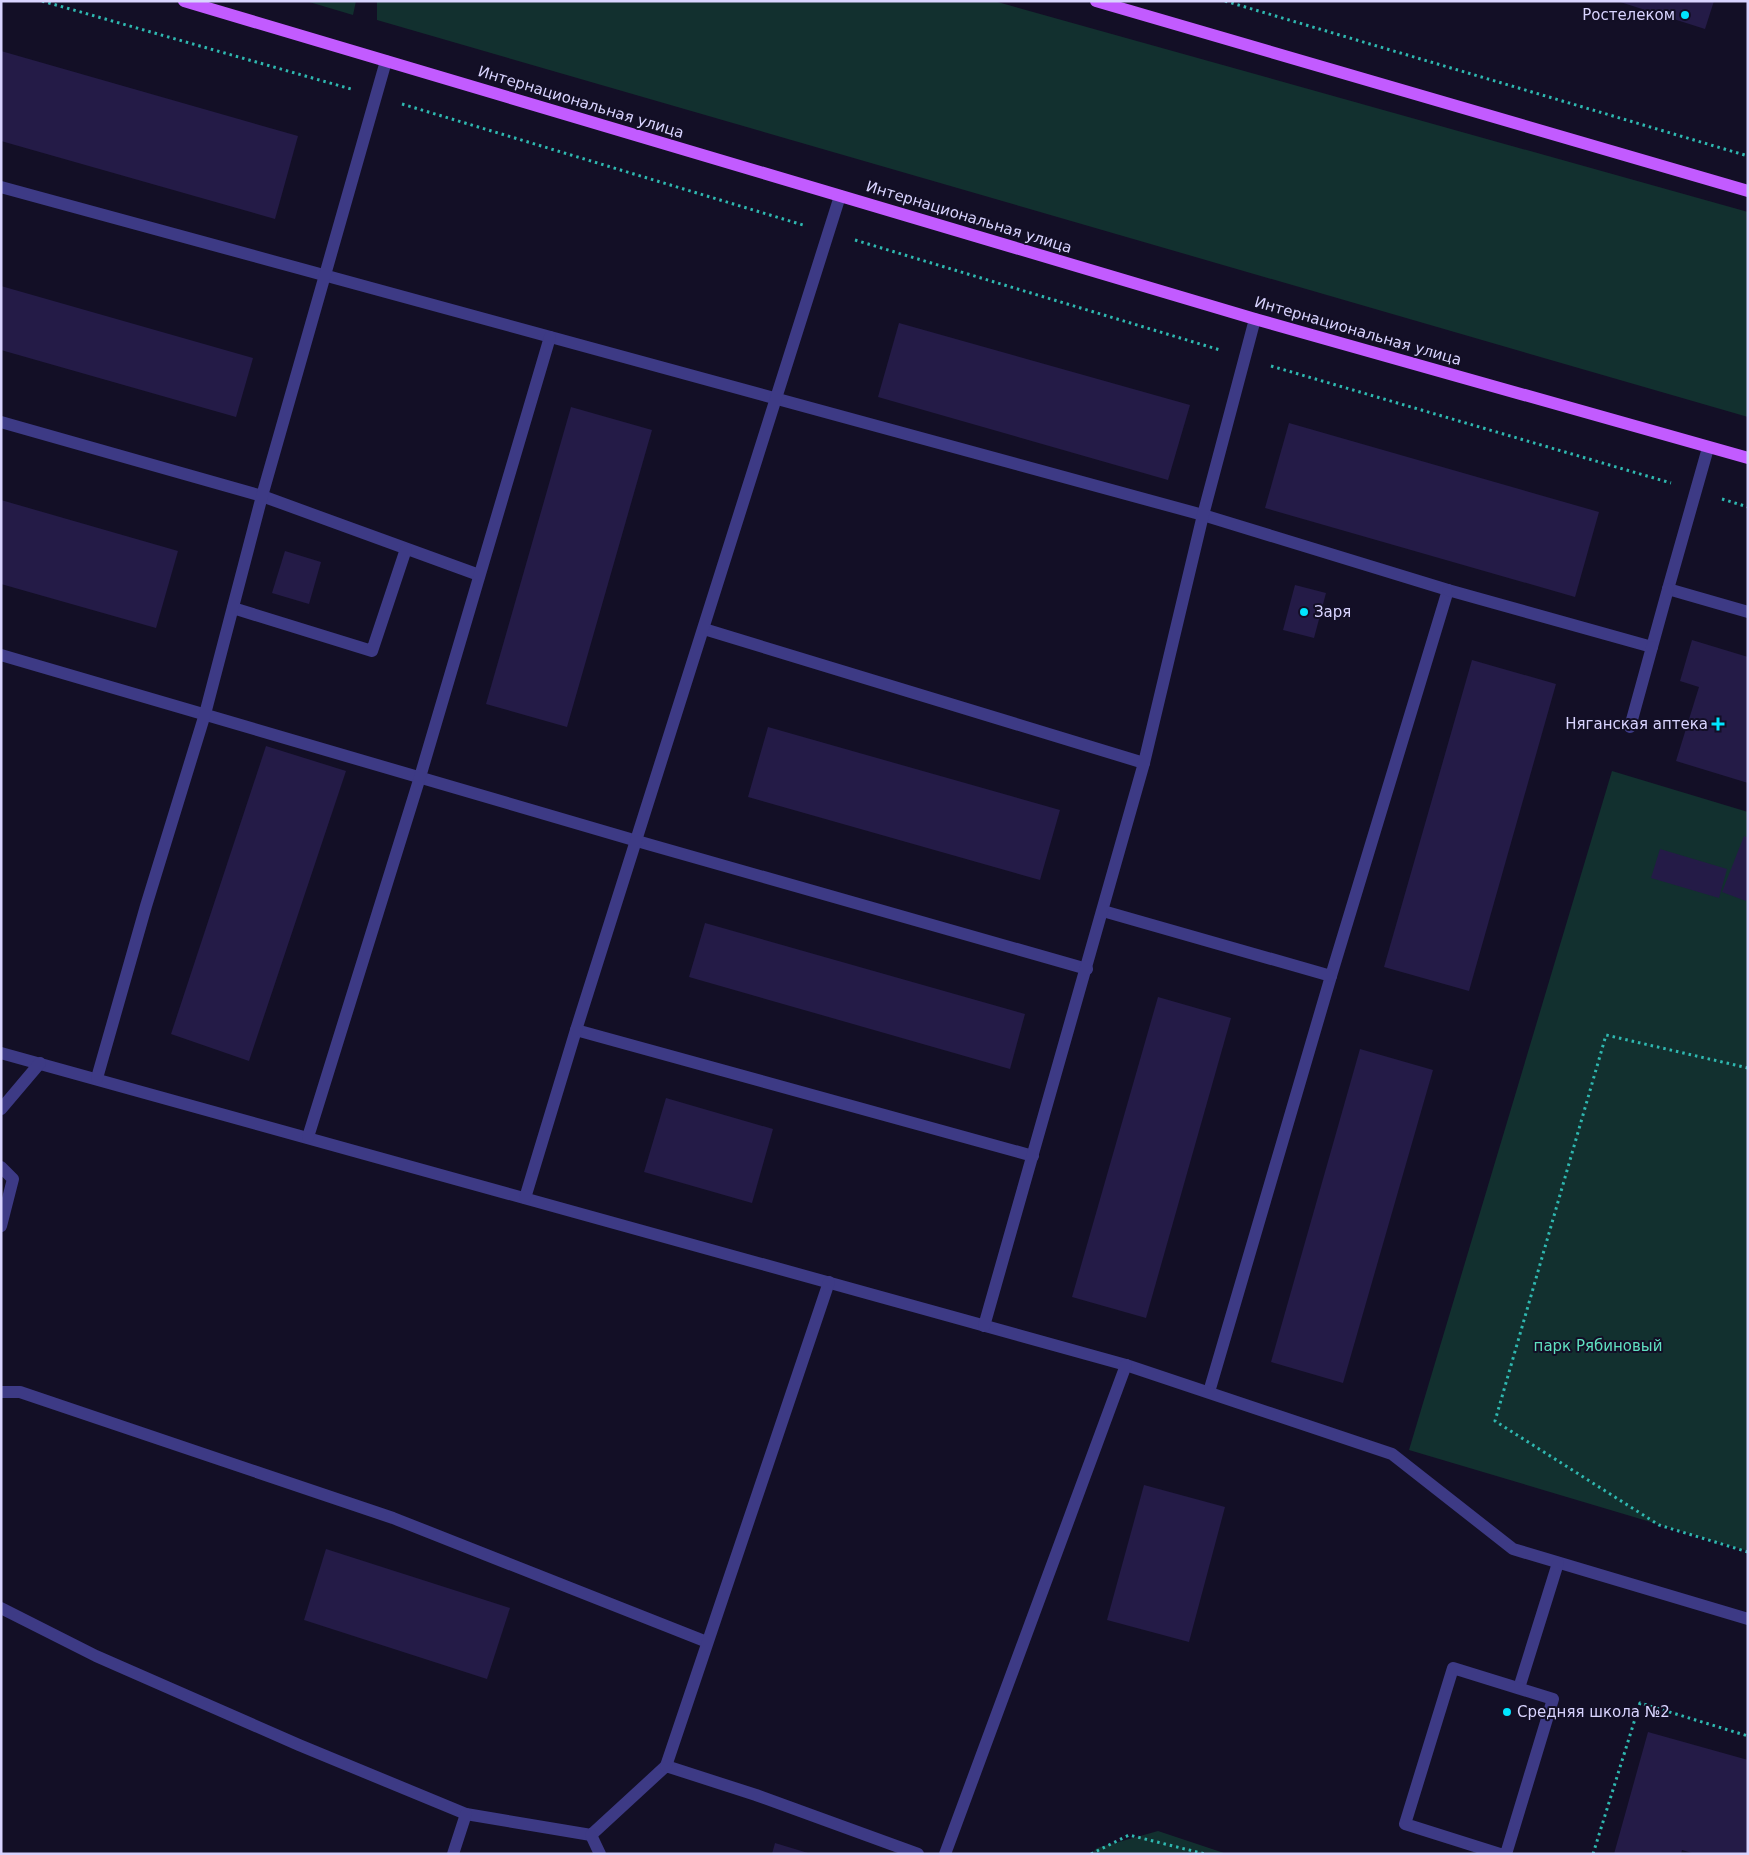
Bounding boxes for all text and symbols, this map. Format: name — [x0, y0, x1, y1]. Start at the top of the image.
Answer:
place label: Ростелеком — [1582, 6, 1675, 24]
marker: Ростелеком — [1679, 9, 1691, 21]
street label: Интернациональная улица — [476, 62, 686, 142]
street label: Интернациональная улица — [864, 177, 1074, 257]
street label: Интернациональная улица — [1252, 293, 1464, 369]
place label: Заря — [1314, 603, 1351, 621]
marker: Заря — [1298, 606, 1310, 618]
place label: Няганская аптека — [1565, 715, 1708, 733]
marker: Няганская аптека — [1712, 718, 1724, 730]
park label: парк Рябиновый — [1534, 1337, 1662, 1355]
place label: Средняя школа №2 — [1517, 1703, 1670, 1721]
marker: Средняя школа №2 — [1501, 1706, 1513, 1718]

